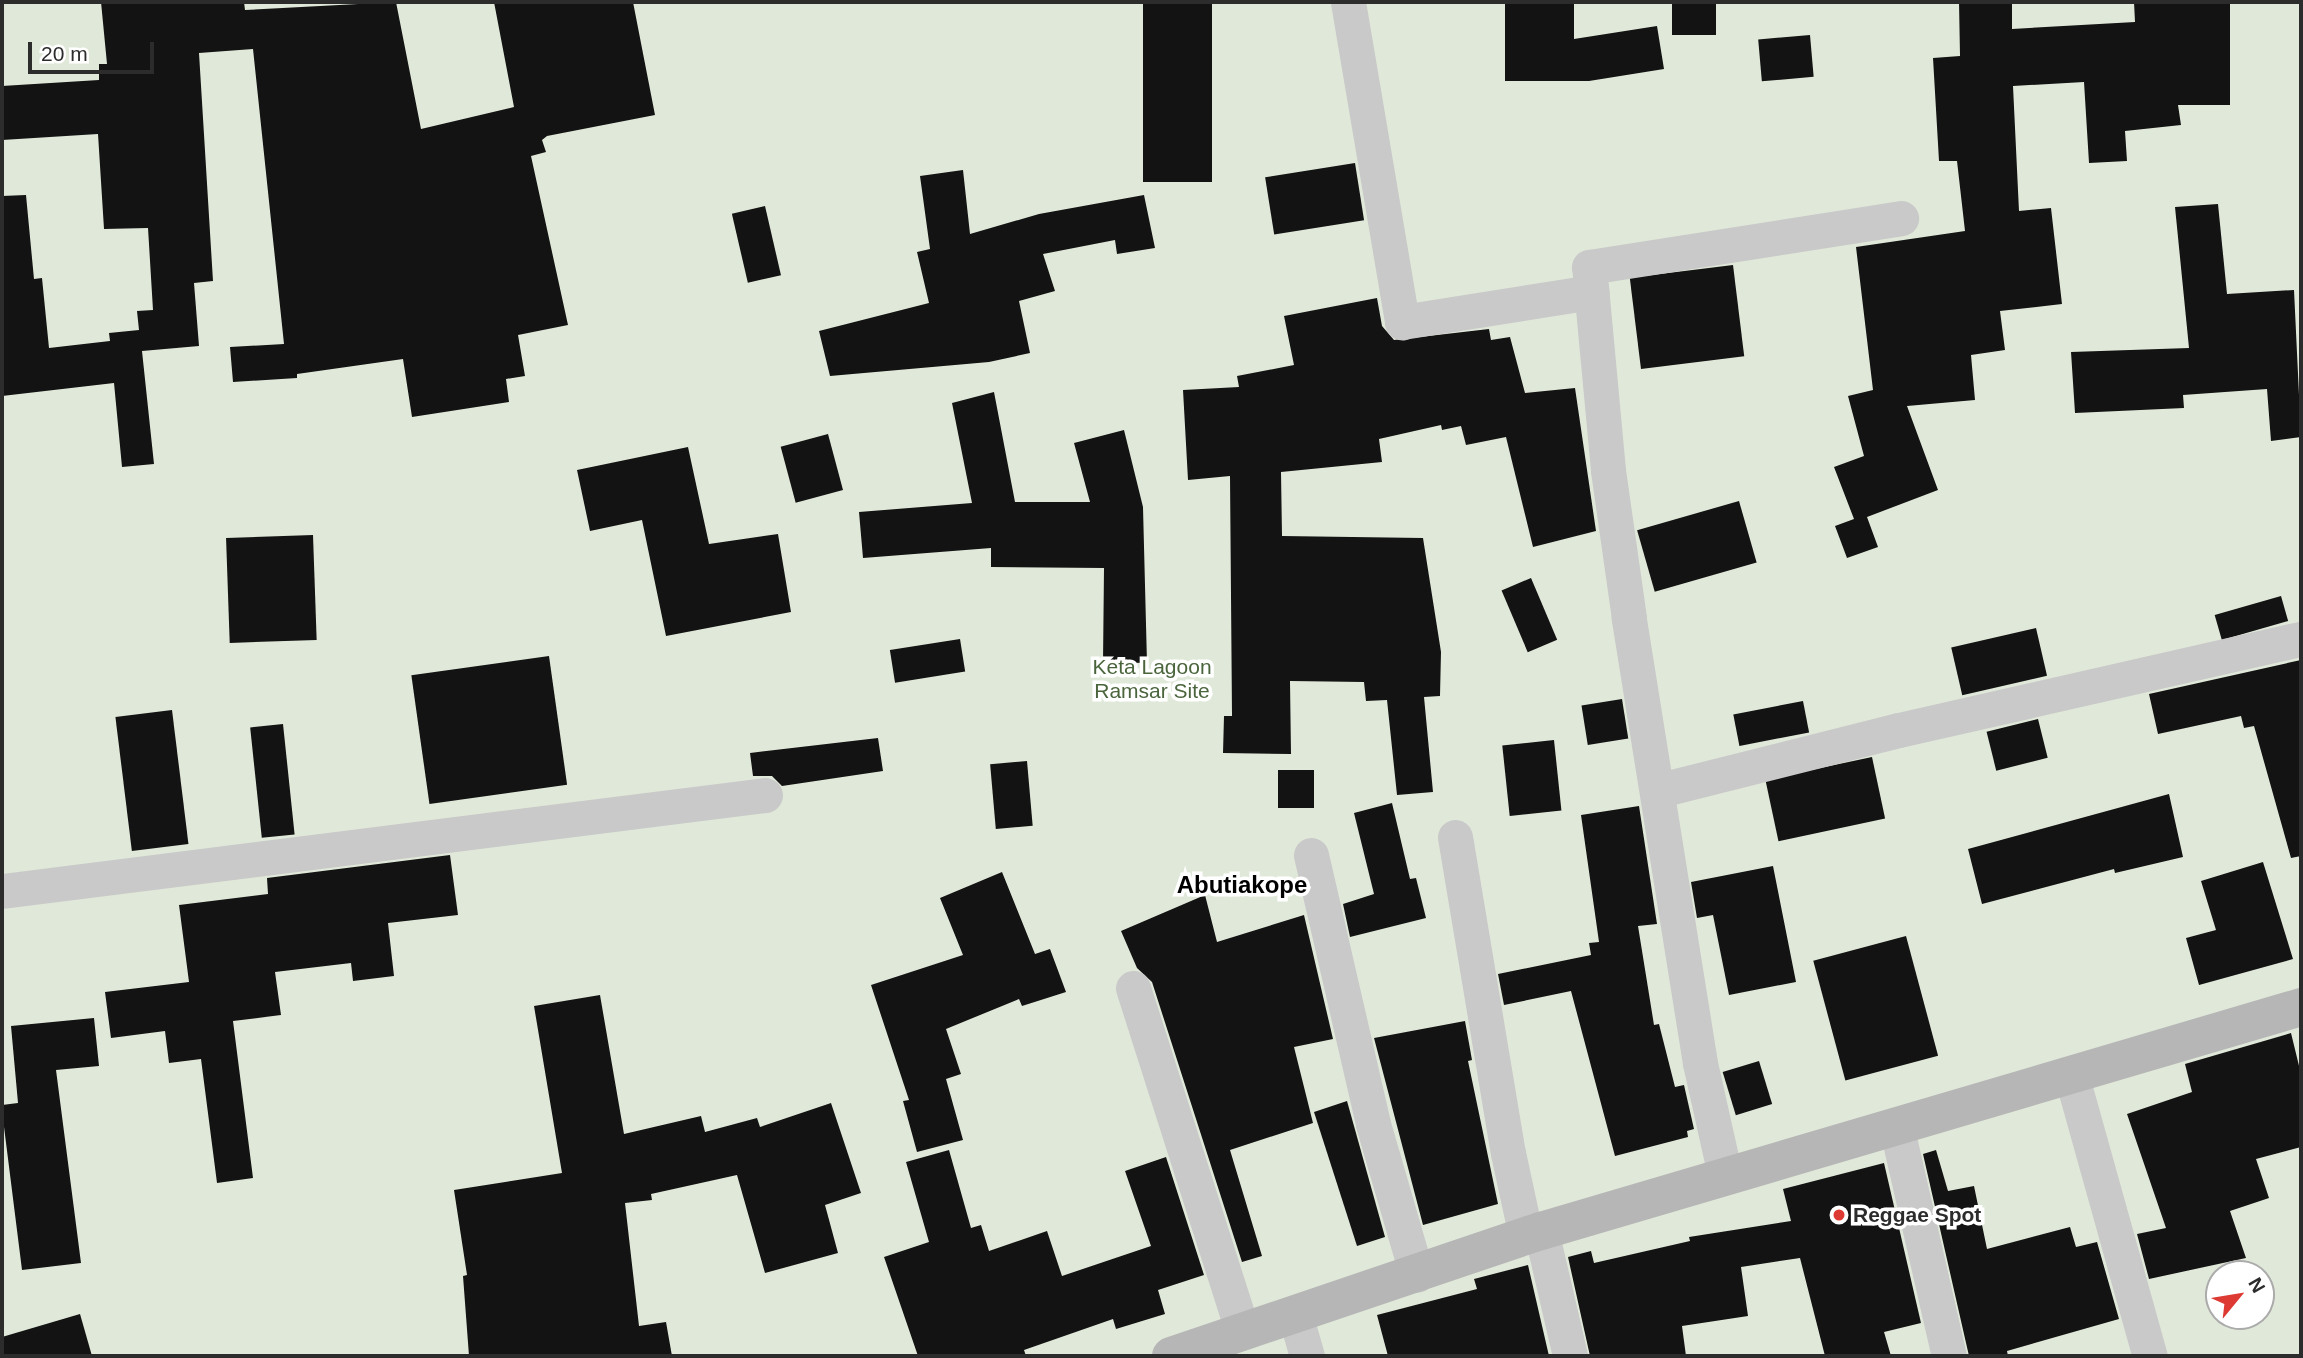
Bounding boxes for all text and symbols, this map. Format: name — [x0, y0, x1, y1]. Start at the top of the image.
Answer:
scale bar — [32, 28, 158, 72]
text: 20 m — [41, 42, 88, 65]
park label: Keta Lagoon Ramsar Site — [1092, 654, 1212, 704]
district label: Abutiakope — [1177, 871, 1307, 899]
place label: Reggae Spot — [1853, 1202, 1981, 1228]
marker: Reggae Spot — [1831, 1207, 1847, 1223]
north arrow — [2205, 1260, 2275, 1330]
text: N — [2244, 1274, 2269, 1296]

